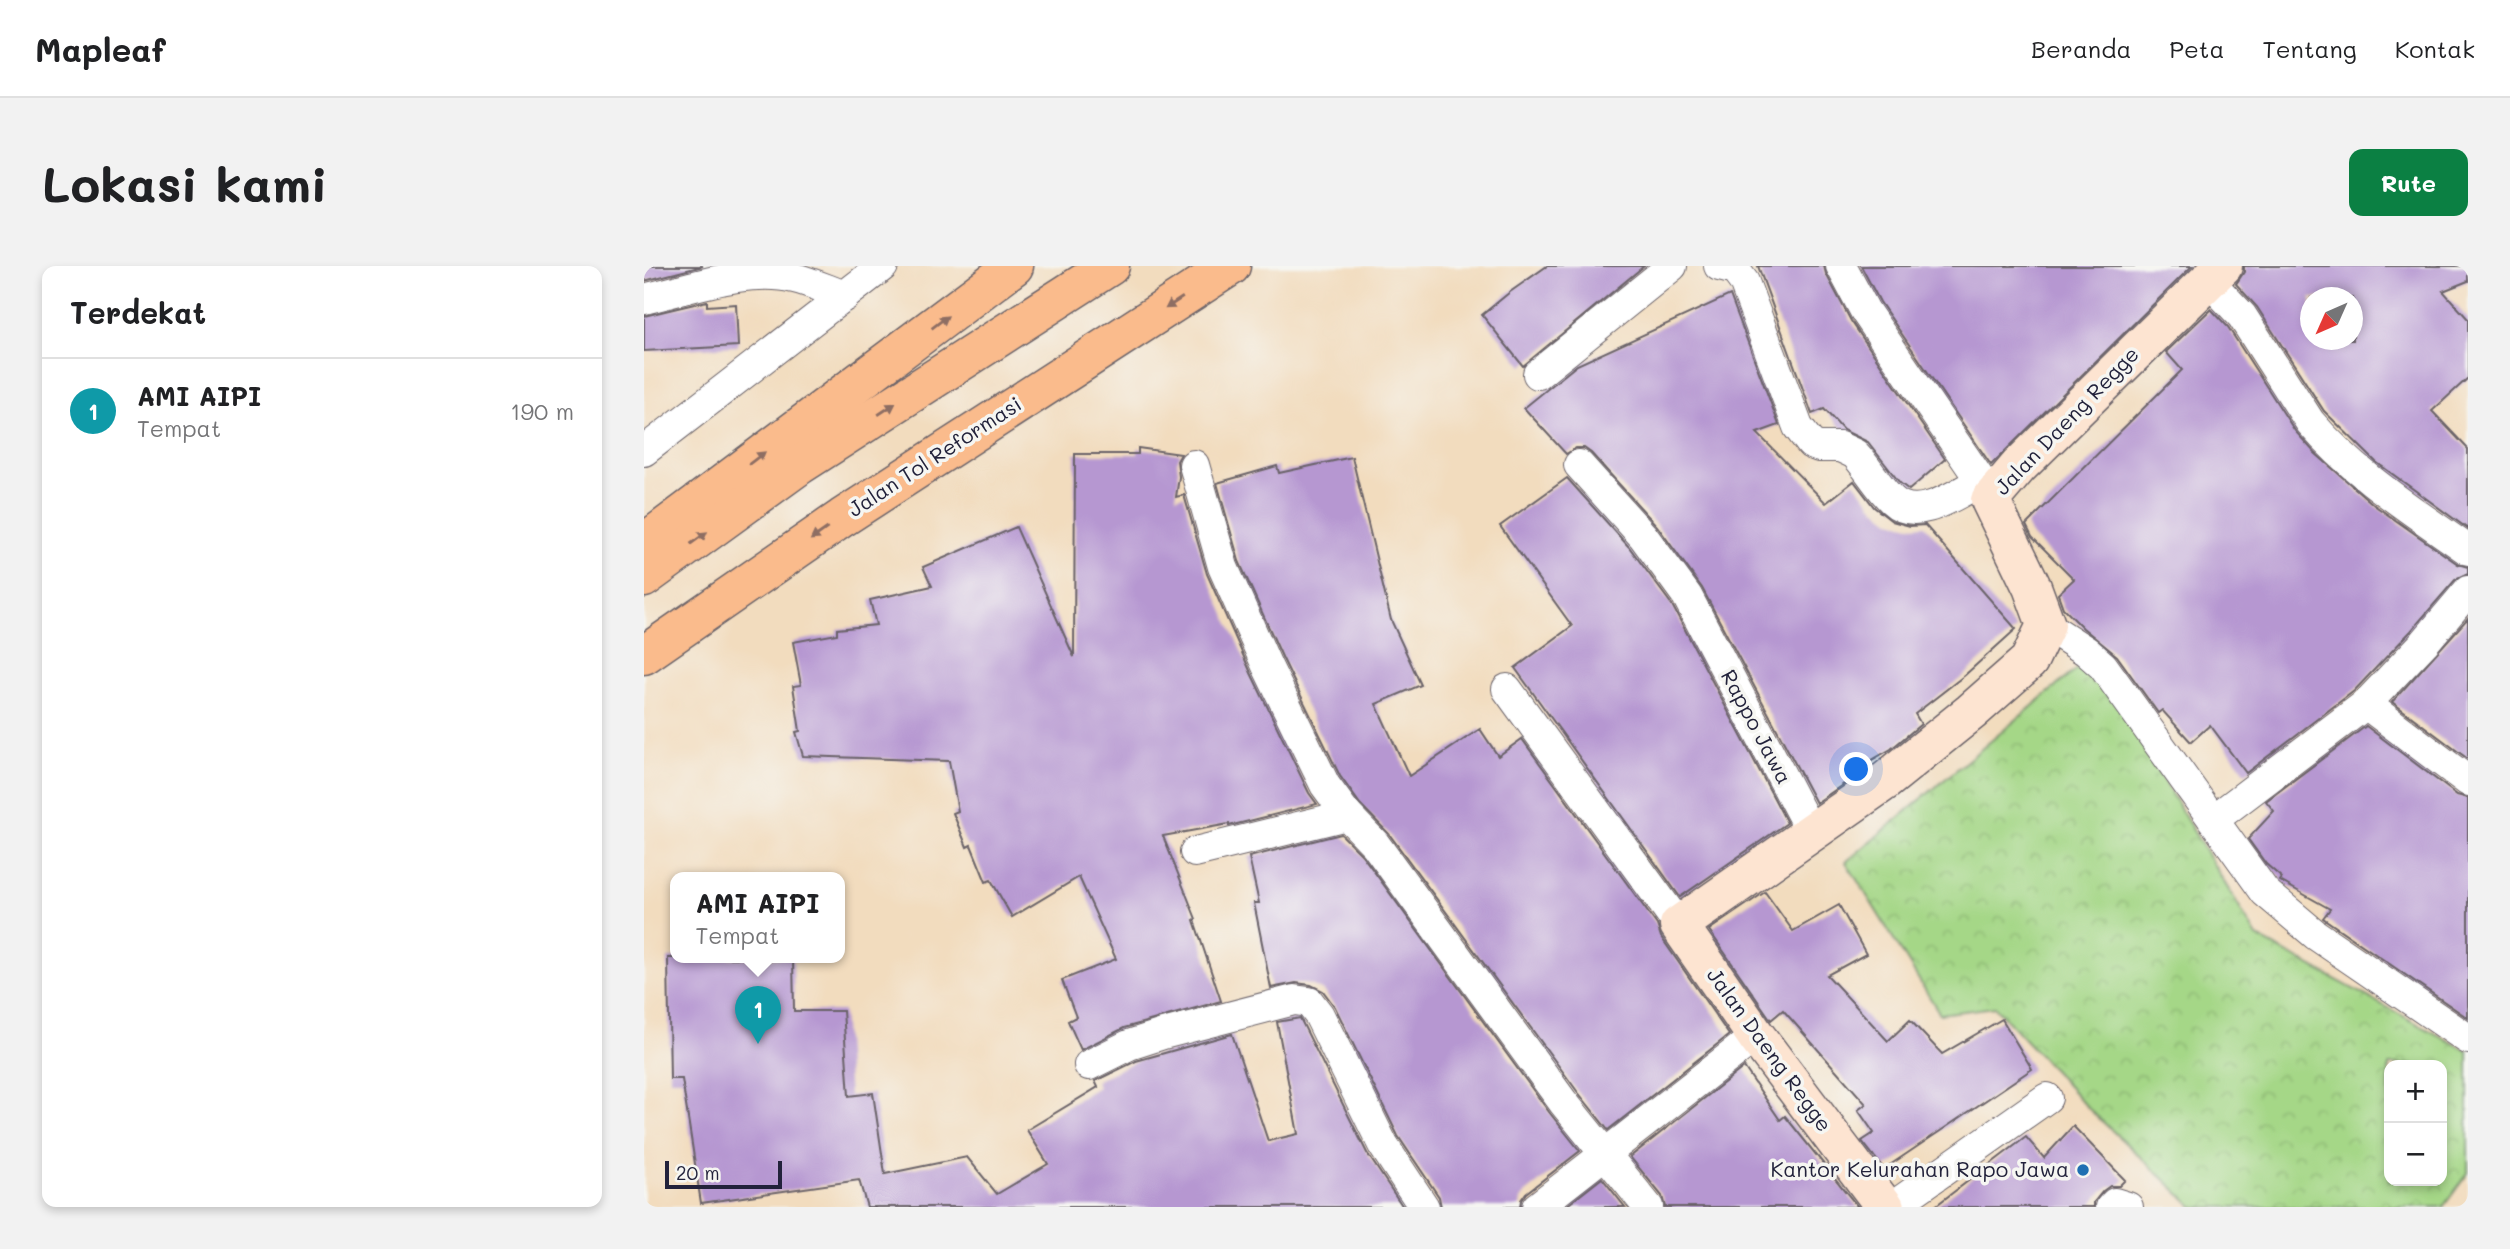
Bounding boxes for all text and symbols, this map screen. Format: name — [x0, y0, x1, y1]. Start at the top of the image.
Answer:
text: Mapleaf — [35, 27, 166, 70]
text: Beranda — [2031, 33, 2131, 64]
text: Peta — [2169, 33, 2224, 64]
text: Tentang — [2262, 33, 2357, 64]
text: Kontak — [2395, 33, 2475, 64]
button: Rute — [2349, 149, 2468, 216]
text: Lokasi kami — [42, 151, 328, 214]
north arrow — [2300, 287, 2363, 350]
text: Terdekat — [70, 292, 206, 332]
one-way arrow — [1165, 296, 1183, 310]
one-way arrow — [930, 314, 948, 329]
street label: Jalan Daeng Regge — [1988, 340, 2144, 500]
text: AMI AIPI — [137, 379, 261, 413]
street label: Jalan Tol Reformasi — [842, 390, 1026, 522]
text: 1 — [88, 396, 98, 426]
text: 190 m — [510, 396, 574, 426]
one-way arrow — [877, 403, 896, 416]
text: Tempat — [137, 413, 221, 443]
one-way arrow — [748, 451, 766, 466]
one-way arrow — [810, 527, 828, 541]
one-way arrow — [690, 531, 708, 545]
street label: Rappo Jawa — [1716, 664, 1799, 788]
your location — [1839, 752, 1873, 786]
popup — [670, 872, 845, 963]
text: AMI AIPI — [695, 886, 820, 920]
text: Tempat — [695, 920, 779, 950]
street label: Jalan Daeng Regge — [1702, 962, 1839, 1136]
pin: 1 — [735, 986, 781, 1044]
map controls — [2384, 1060, 2447, 1186]
button: + — [2384, 1060, 2447, 1123]
button: − — [2384, 1123, 2447, 1186]
place label: Kantor Kelurahan Rapo Jawa — [1771, 1155, 2069, 1182]
scale bar — [665, 1158, 782, 1190]
text: 20 m — [676, 1160, 720, 1185]
marker: Kantor Kelurahan Rapo Jawa — [2075, 1162, 2091, 1178]

